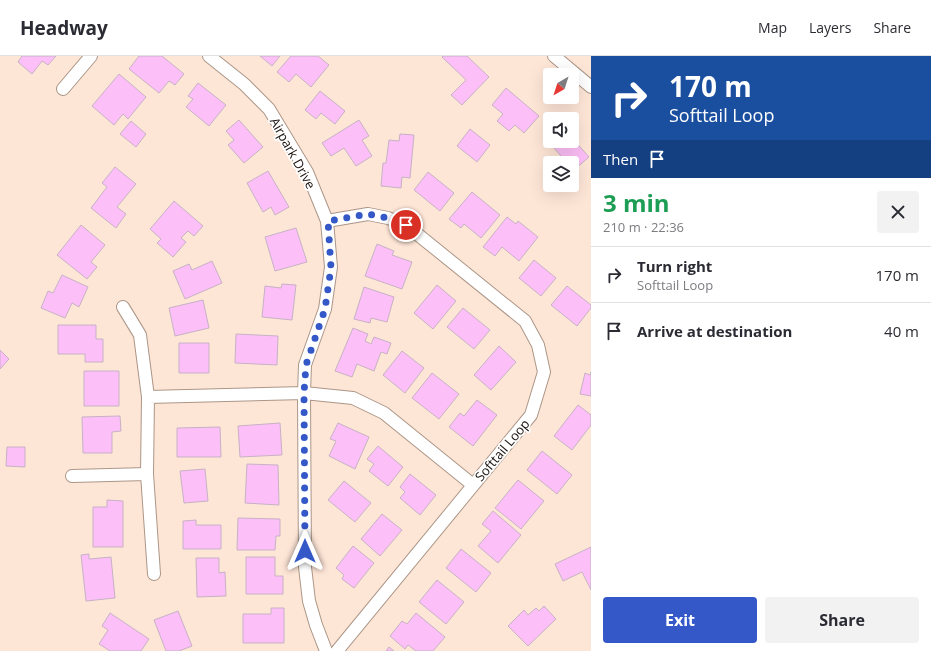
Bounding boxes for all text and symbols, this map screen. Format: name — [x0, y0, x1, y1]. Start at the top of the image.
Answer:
text: Headway — [20, 15, 108, 41]
text: Map — [758, 18, 787, 37]
text: Layers — [809, 18, 851, 37]
text: Share — [873, 18, 911, 37]
text: 170 m — [669, 67, 752, 105]
north arrow — [543, 68, 579, 104]
map controls — [543, 68, 579, 192]
icon: right — [603, 72, 655, 124]
text: Softtail Loop — [669, 103, 774, 127]
button: sound — [543, 112, 579, 148]
street label: Airpark Drive — [266, 114, 320, 192]
icon: arrive — [646, 148, 668, 170]
text: Then — [603, 149, 638, 169]
button: layers — [543, 156, 579, 192]
text: 3 min — [603, 186, 670, 219]
button: close — [877, 191, 919, 233]
pin — [389, 208, 423, 242]
icon: arrive — [395, 214, 417, 236]
text: 210 m · 22:36 — [603, 218, 684, 236]
text: Turn right — [637, 256, 712, 276]
icon: right — [603, 264, 625, 286]
text: 170 m — [875, 265, 919, 285]
text: Softtail Loop — [637, 276, 713, 294]
icon: arrive — [603, 320, 625, 342]
text: Arrive at destination — [637, 321, 792, 341]
text: 40 m — [884, 321, 919, 341]
street label: Softtail Loop — [471, 415, 533, 485]
position arrow — [284, 530, 326, 572]
button: Exit — [603, 597, 757, 643]
button: Share — [765, 597, 919, 643]

